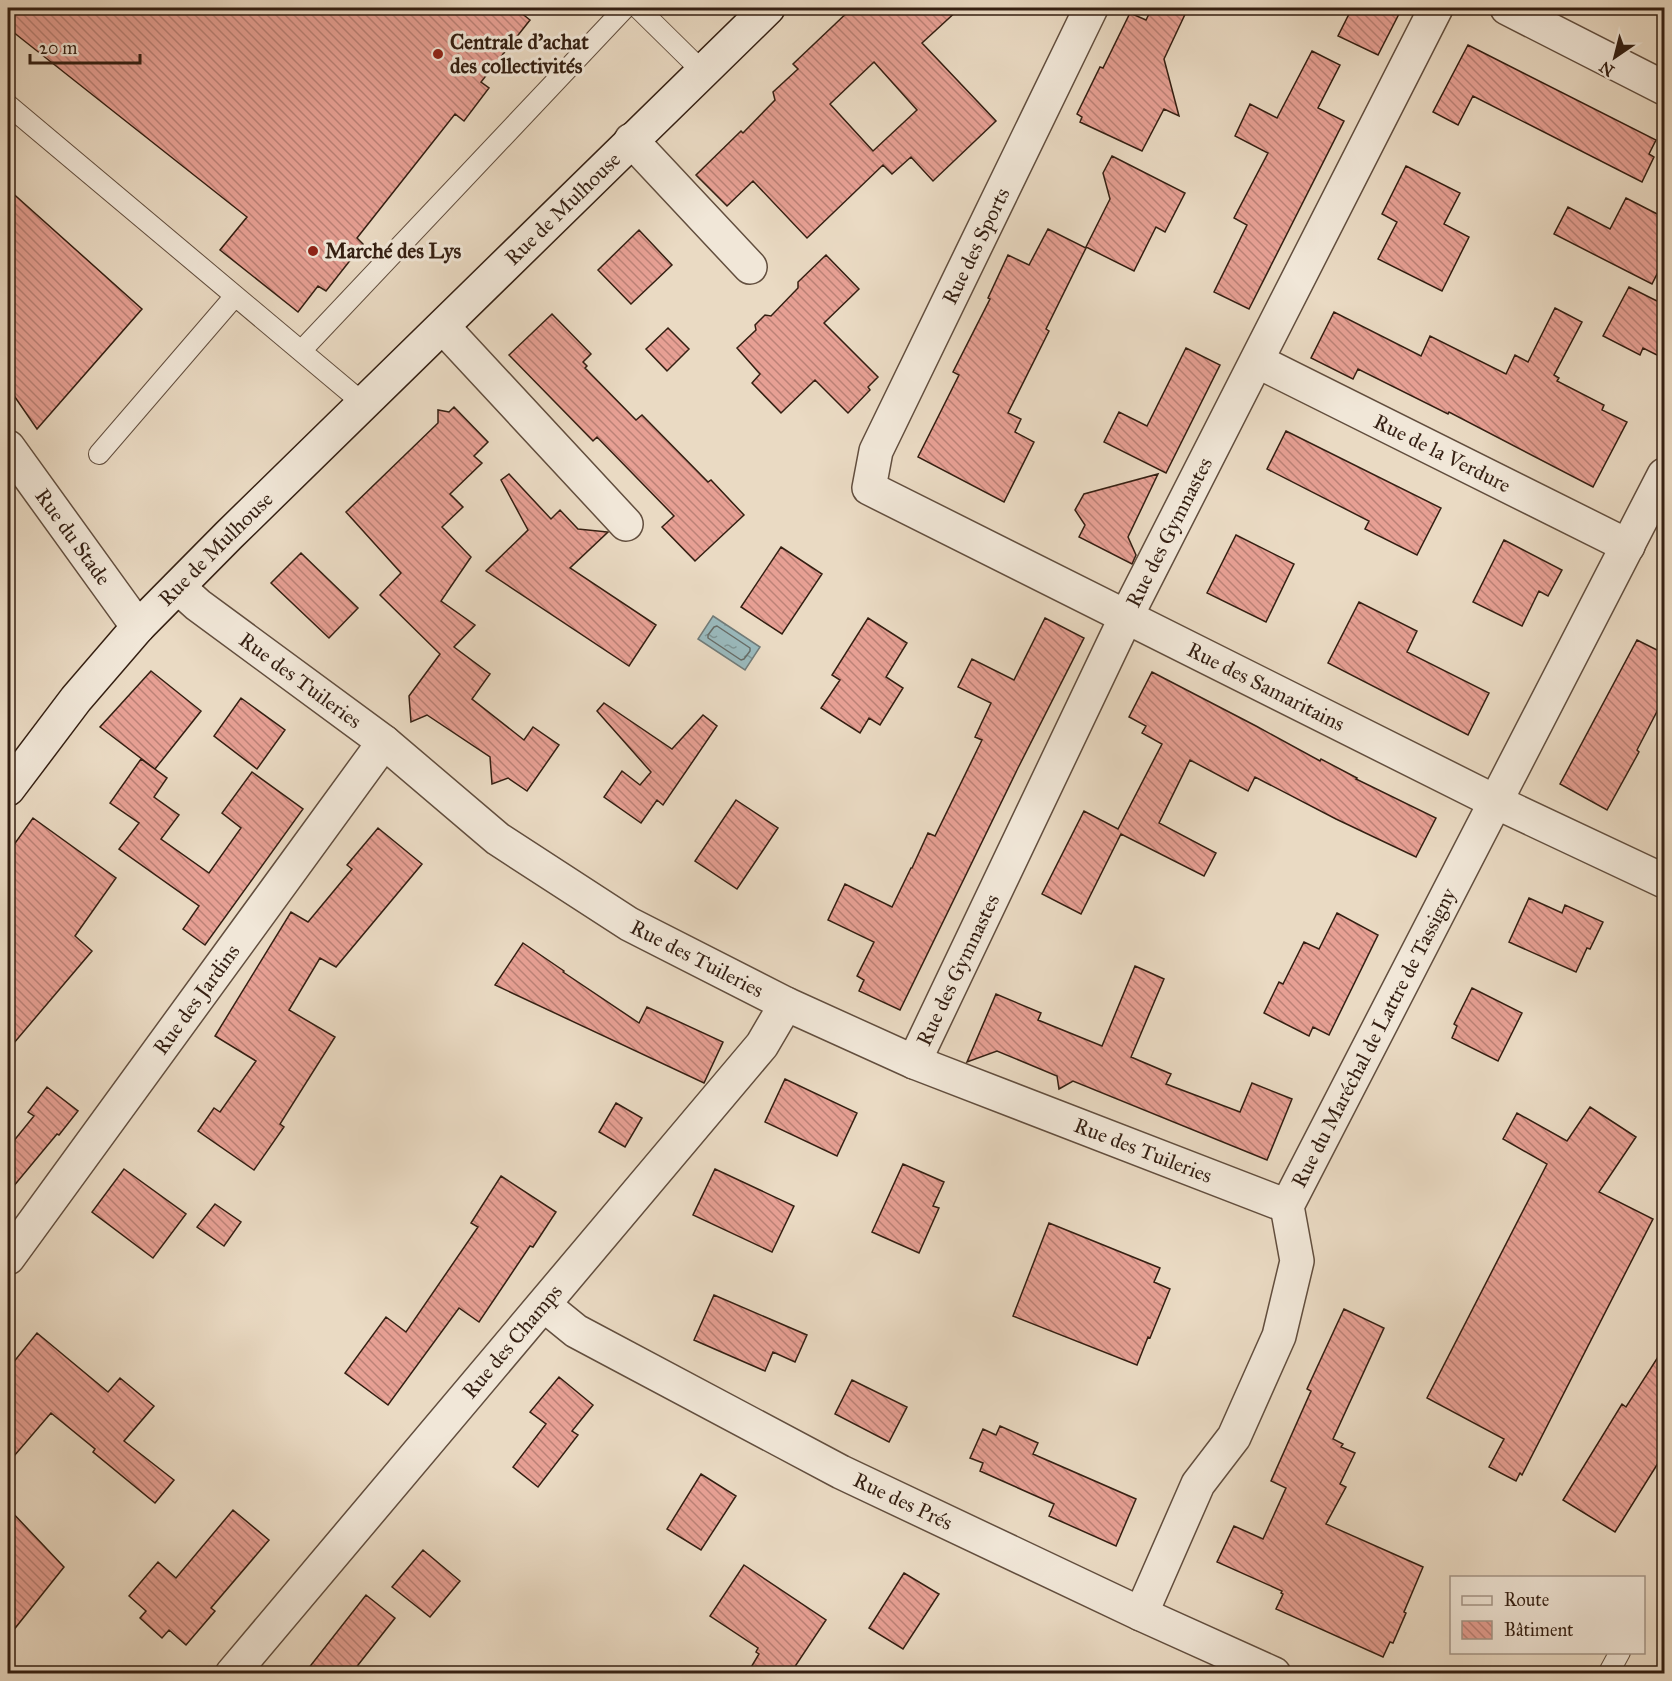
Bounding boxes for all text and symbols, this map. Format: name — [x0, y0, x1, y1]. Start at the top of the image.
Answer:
scale bar — [30, 27, 140, 65]
north arrow — [1585, 27, 1645, 87]
place label: Centrale d'achat des collectivités — [450, 29, 589, 79]
text: 20 m — [39, 37, 77, 59]
marker: Centrale d'achat des collectivités — [431, 47, 445, 61]
text: N — [1595, 57, 1618, 81]
street label: Rue de Mulhouse — [500, 146, 626, 271]
street label: Rue des Sports — [937, 183, 1015, 309]
place label: Marché des Lys — [325, 238, 462, 264]
marker: Marché des Lys — [306, 244, 320, 258]
street label: Rue de la Verdure — [1369, 408, 1515, 499]
street label: Rue des Gymnastes — [1120, 453, 1218, 612]
street label: Rue du Stade — [29, 484, 117, 591]
street label: Rue de Mulhouse — [153, 486, 279, 612]
street label: Rue des Tuileries — [234, 627, 367, 734]
street label: Rue des Samaritains — [1183, 636, 1349, 737]
street label: Rue du Maréchal de Lattre de Tassigny — [1286, 883, 1462, 1192]
street label: Rue des Gymnastes — [911, 890, 1005, 1050]
street label: Rue des Tuileries — [626, 914, 768, 1003]
street label: Rue des Jardins — [147, 939, 245, 1060]
street label: Rue des Tuileries — [1070, 1112, 1216, 1189]
street label: Rue des Champs — [457, 1279, 568, 1404]
street label: Rue des Prés — [849, 1467, 957, 1536]
legend — [1450, 1576, 1645, 1654]
text: Route — [1504, 1589, 1549, 1611]
text: Bâtiment — [1504, 1619, 1574, 1641]

